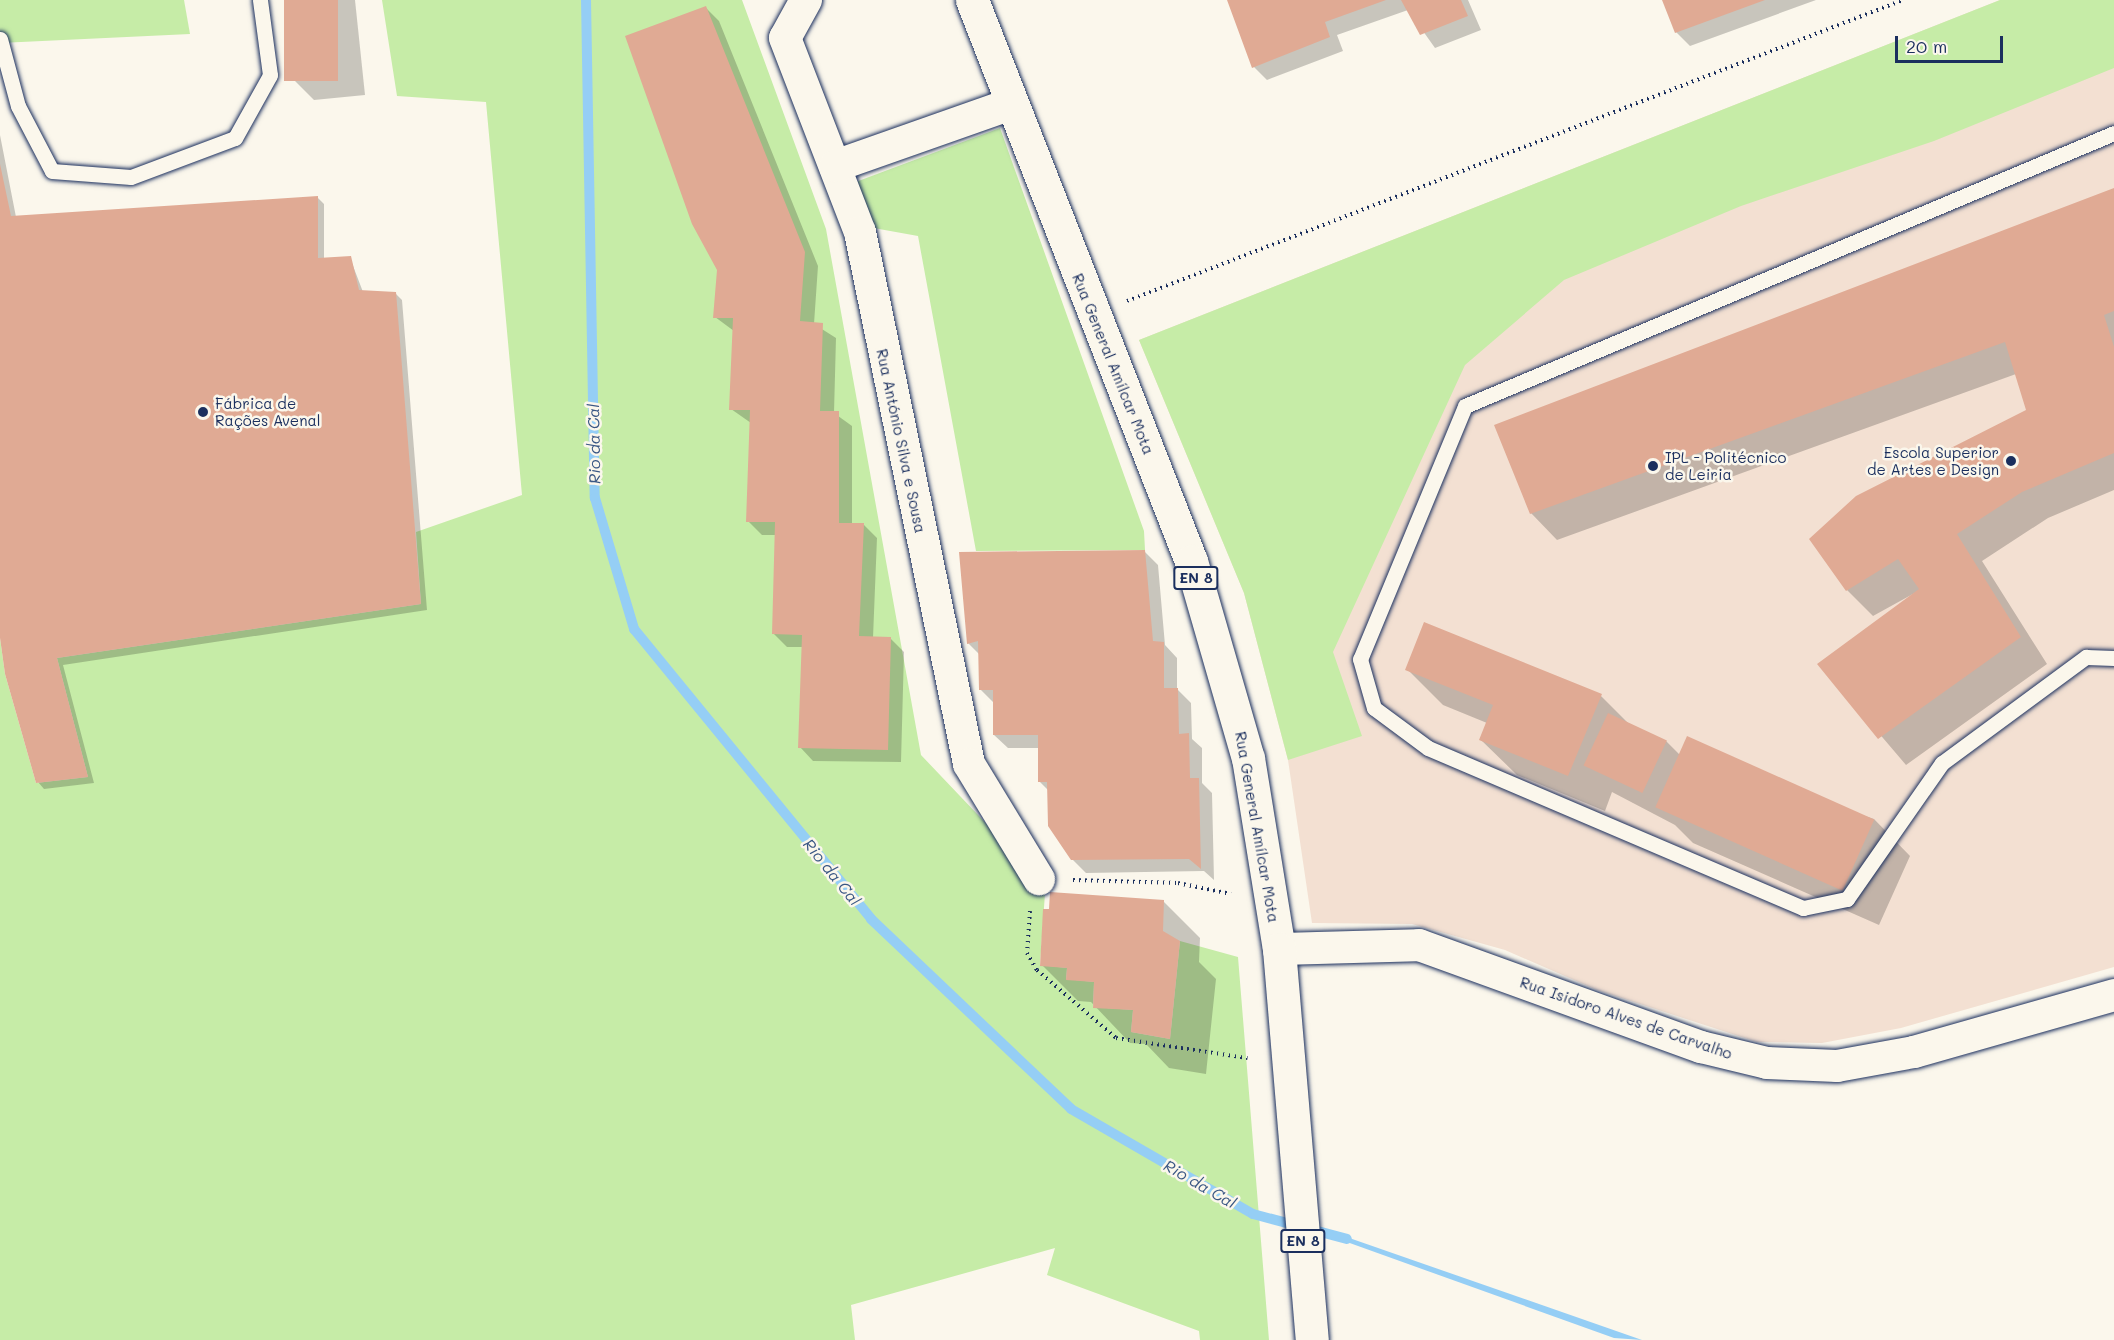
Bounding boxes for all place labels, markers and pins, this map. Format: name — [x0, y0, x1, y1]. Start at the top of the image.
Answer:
place label: Fábrica de Rações Avenal — [215, 394, 321, 429]
marker: Fábrica de Rações Avenal — [196, 405, 210, 419]
place label: Escola Superior de Artes e Design — [1867, 443, 1999, 478]
place label: IPL - Politécnico de Leiria — [1665, 448, 1786, 483]
marker: Escola Superior de Artes e Design — [2004, 454, 2018, 468]
marker: IPL - Politécnico de Leiria — [1646, 459, 1660, 473]

